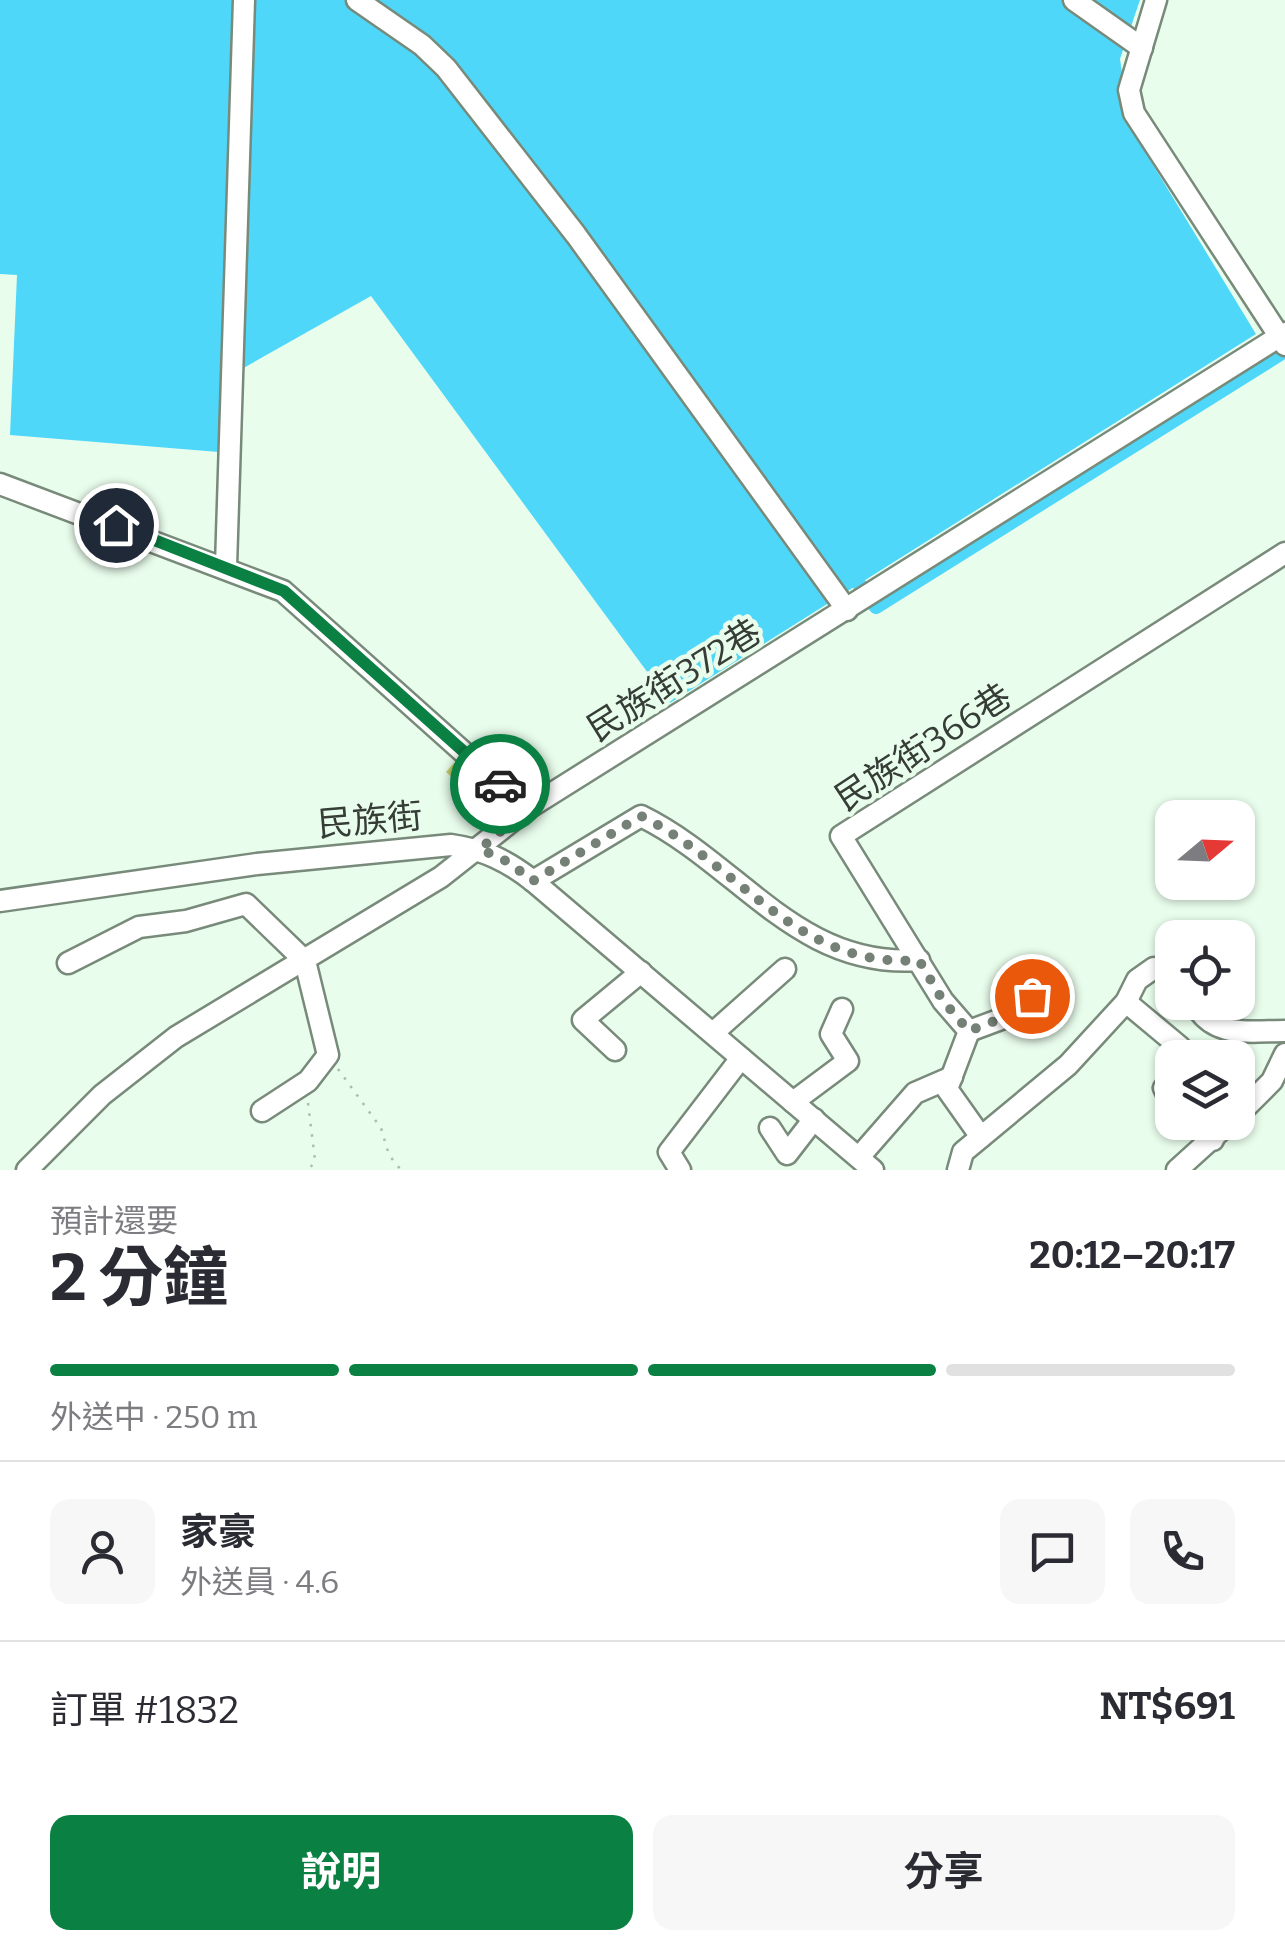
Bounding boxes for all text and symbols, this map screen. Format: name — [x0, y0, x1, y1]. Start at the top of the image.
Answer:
pin — [74, 483, 159, 568]
icon: home — [89, 498, 144, 553]
street label: 民族街372巷 — [580, 610, 768, 750]
street label: 民族街366巷 — [827, 675, 1019, 819]
courier — [450, 734, 550, 834]
icon: car — [473, 757, 528, 812]
street label: 民族街 — [316, 795, 424, 845]
north arrow — [1155, 800, 1255, 900]
map controls — [1155, 800, 1255, 1140]
button: locate — [1155, 920, 1255, 1020]
pin — [990, 954, 1075, 1039]
icon: bag — [1005, 969, 1060, 1024]
button: layers — [1155, 1040, 1255, 1140]
text: 預計還要 — [50, 1202, 178, 1240]
text: 20:12–20:17 — [1029, 1232, 1235, 1278]
text: 2 分鐘 — [50, 1239, 228, 1317]
text: 外送中 · 250 m — [50, 1398, 258, 1436]
button: person — [50, 1499, 155, 1604]
button: chat — [1000, 1499, 1105, 1604]
button: phone — [1130, 1499, 1235, 1604]
text: 家豪 — [180, 1509, 256, 1555]
text: 外送員 · 4.6 — [180, 1563, 339, 1601]
text: NT$691 — [1100, 1683, 1235, 1729]
text: 訂單 #1832 — [50, 1687, 239, 1733]
button: 說明 — [50, 1815, 633, 1930]
button: 分享 — [653, 1815, 1235, 1930]

